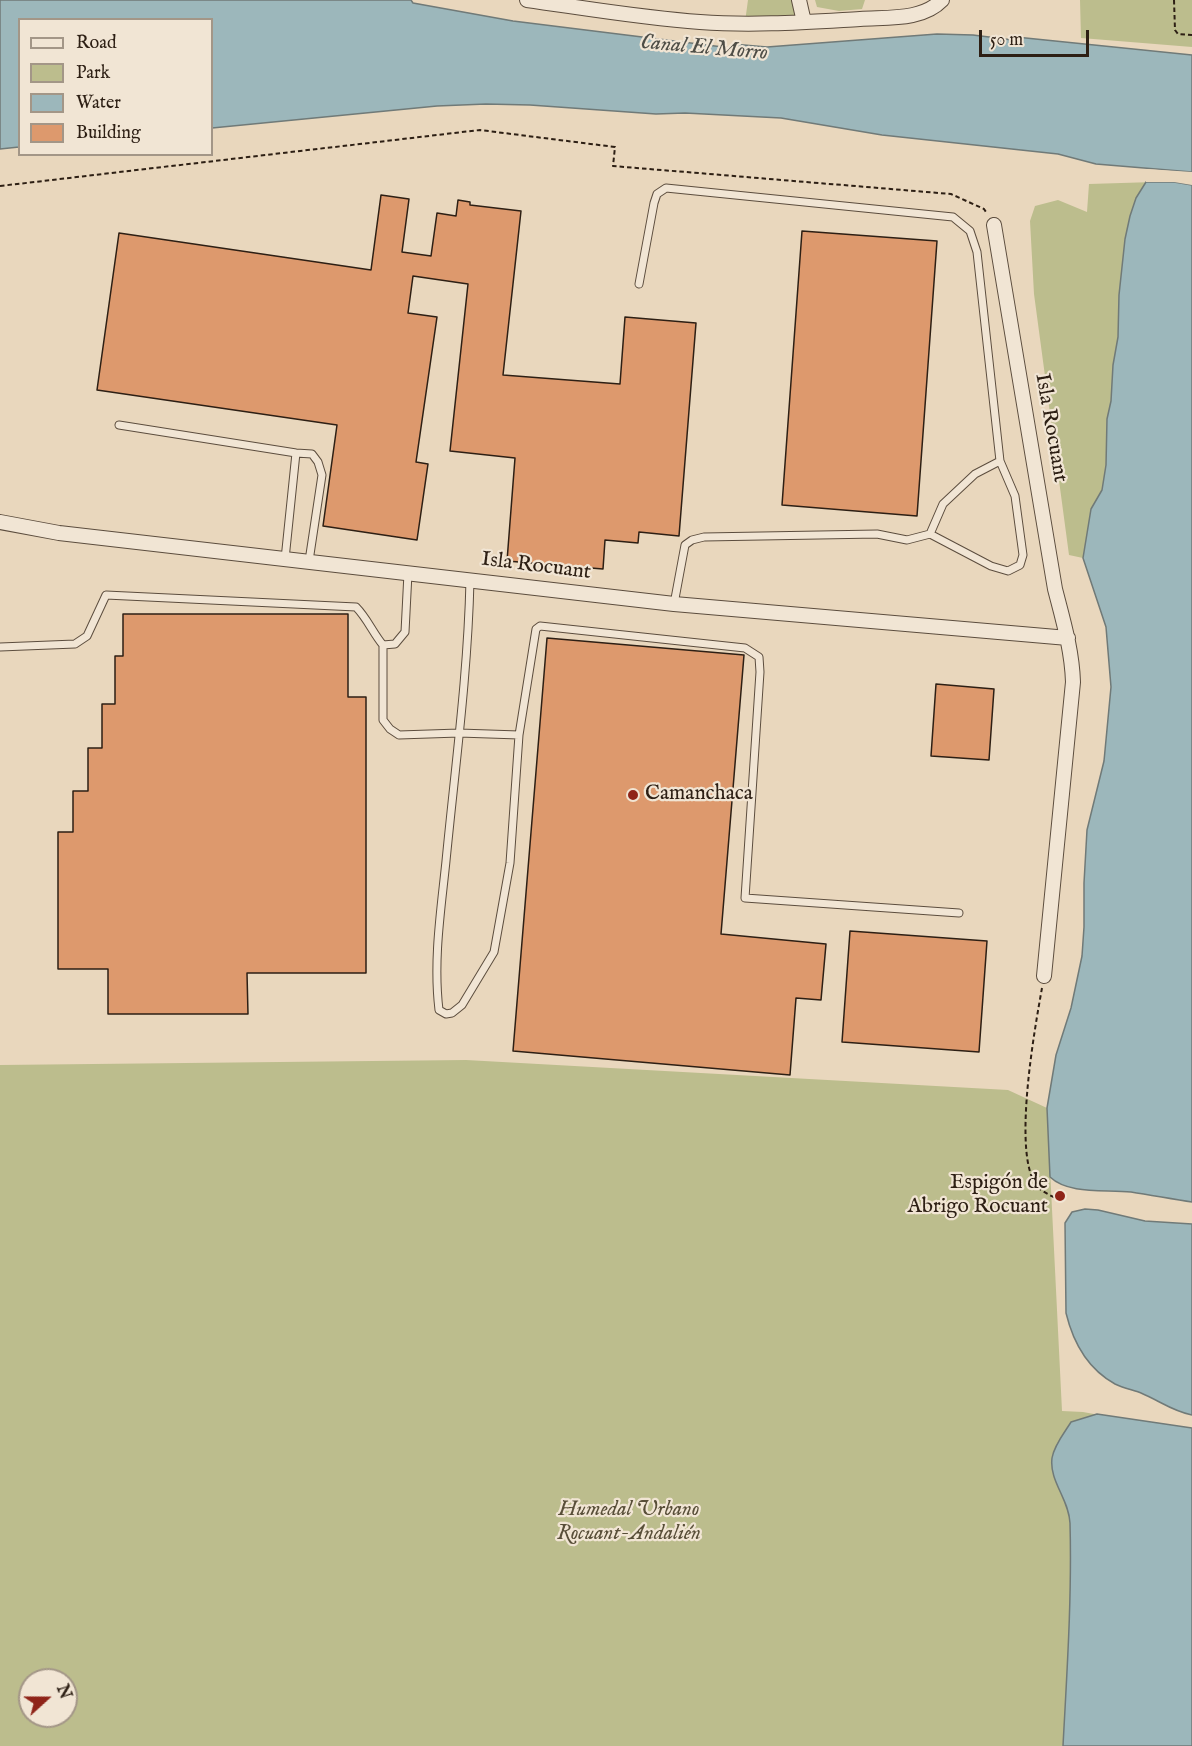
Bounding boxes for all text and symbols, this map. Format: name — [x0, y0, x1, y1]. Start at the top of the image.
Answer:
legend — [18, 18, 213, 156]
scale bar — [982, 18, 1092, 56]
text: 50 m — [990, 29, 1023, 52]
water label: Canal El Morro — [639, 30, 769, 68]
text: Road — [76, 32, 117, 55]
text: Park — [76, 62, 110, 85]
text: Water — [76, 92, 121, 115]
text: Building — [76, 122, 141, 145]
street label: Isla Rocuant — [1028, 371, 1072, 485]
street label: Isla Rocuant — [480, 548, 592, 586]
place label: Camanchaca — [645, 782, 753, 808]
marker: Camanchaca — [626, 788, 640, 802]
place label: Espigón de Abrigo Rocuant — [908, 1171, 1048, 1221]
marker: Espigón de Abrigo Rocuant — [1053, 1189, 1067, 1203]
park label: Humedal Urbano Rocuant-Andalién — [557, 1498, 701, 1548]
north arrow — [18, 1668, 78, 1728]
text: N — [51, 1682, 75, 1702]

